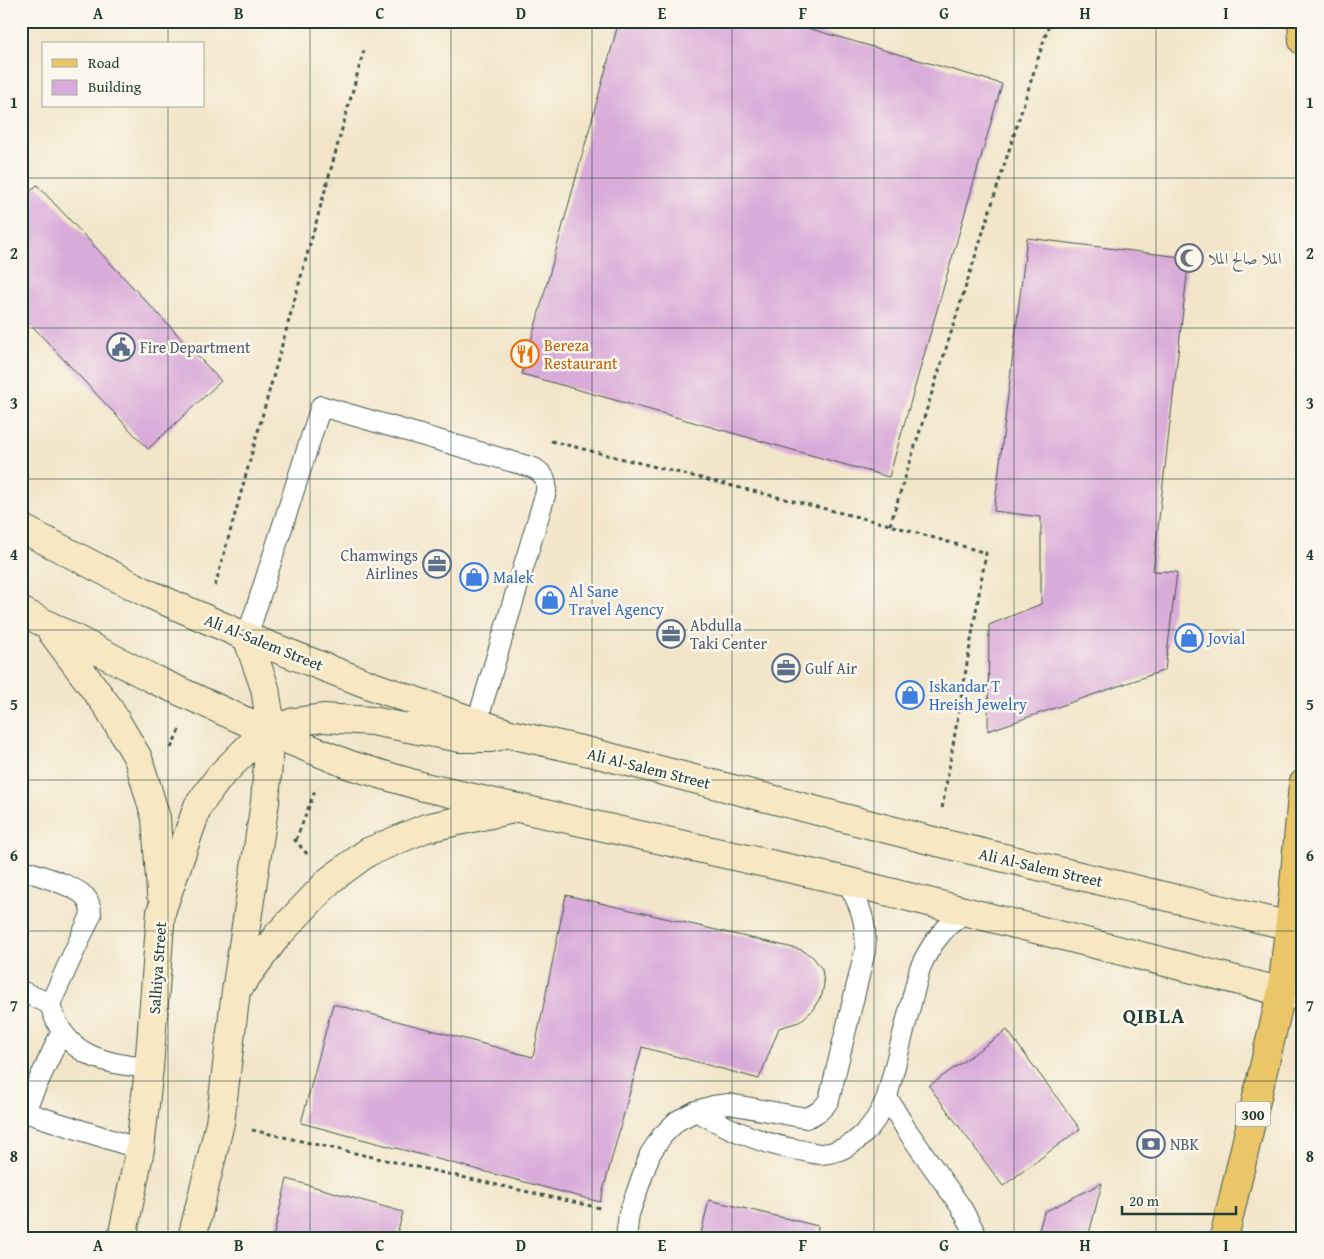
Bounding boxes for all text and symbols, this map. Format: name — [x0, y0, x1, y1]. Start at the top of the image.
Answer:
text: A — [93, 1, 104, 25]
text: B — [234, 1, 244, 25]
text: C — [375, 1, 385, 25]
text: D — [516, 1, 526, 25]
text: E — [658, 1, 667, 25]
text: F — [799, 1, 807, 25]
text: G — [939, 1, 949, 25]
text: H — [1079, 1, 1091, 25]
text: I — [1223, 1, 1229, 25]
legend — [42, 42, 205, 108]
text: Road — [88, 52, 119, 73]
text: Building — [88, 76, 142, 97]
text: 1 — [10, 90, 18, 114]
text: 1 — [1306, 90, 1314, 114]
text: 2 — [10, 241, 18, 265]
text: 2 — [1306, 241, 1314, 265]
mosque icon: الملا صالح الملا — [1174, 243, 1204, 273]
place label: الملا صالح الملا — [1208, 246, 1281, 272]
public building icon: Fire Department — [106, 332, 136, 362]
place label: Bereza Restaurant — [544, 333, 618, 375]
place label: Fire Department — [140, 335, 251, 359]
restaurant icon: Bereza Restaurant — [510, 339, 540, 369]
text: 3 — [10, 391, 18, 415]
text: 3 — [1306, 391, 1314, 415]
text: 4 — [10, 542, 18, 566]
text: 4 — [1306, 542, 1314, 566]
place label: Chamwings Airlines — [341, 543, 418, 585]
office icon: Chamwings Airlines — [422, 549, 452, 579]
shop icon: Malek — [459, 562, 489, 592]
place label: Malek — [493, 565, 535, 589]
place label: Al Sane Travel Agency — [569, 579, 664, 621]
shop icon: Al Sane Travel Agency — [535, 585, 565, 615]
street label: Ali Al-Salem Street — [201, 607, 327, 677]
place label: Abdulla Taki Center — [690, 613, 767, 655]
office icon: Abdulla Taki Center — [656, 619, 686, 649]
shop icon: Jovial — [1174, 623, 1204, 653]
place label: Jovial — [1206, 626, 1246, 650]
office icon: Gulf Air — [771, 653, 801, 683]
place label: Gulf Air — [805, 656, 857, 680]
place label: Iskandar T Hreish Jewelry — [929, 674, 1027, 716]
shop icon: Iskandar T Hreish Jewelry — [895, 680, 925, 710]
text: 5 — [10, 692, 18, 716]
text: 5 — [1306, 692, 1314, 716]
street label: Ali Al-Salem Street — [585, 741, 714, 795]
street label: Ali Al-Salem Street — [977, 841, 1106, 893]
text: 6 — [10, 843, 18, 867]
text: 6 — [1306, 843, 1314, 867]
street label: Salhiya Street — [142, 921, 172, 1015]
text: 7 — [10, 993, 18, 1017]
text: 7 — [1306, 993, 1314, 1017]
district label: QIBLA — [1123, 1000, 1185, 1031]
road number: 300 — [1236, 1102, 1270, 1126]
bank icon: NBK — [1136, 1129, 1166, 1159]
place label: NBK — [1170, 1132, 1200, 1156]
text: 8 — [10, 1144, 18, 1168]
text: 8 — [1306, 1144, 1314, 1168]
scale bar — [1122, 1184, 1235, 1216]
text: 20 m — [1129, 1190, 1160, 1211]
text: A — [93, 1233, 104, 1257]
text: B — [234, 1233, 244, 1257]
text: C — [375, 1233, 385, 1257]
text: D — [516, 1233, 526, 1257]
text: E — [658, 1233, 667, 1257]
text: F — [799, 1233, 807, 1257]
text: G — [939, 1233, 949, 1257]
text: H — [1079, 1233, 1091, 1257]
text: I — [1223, 1233, 1229, 1257]

